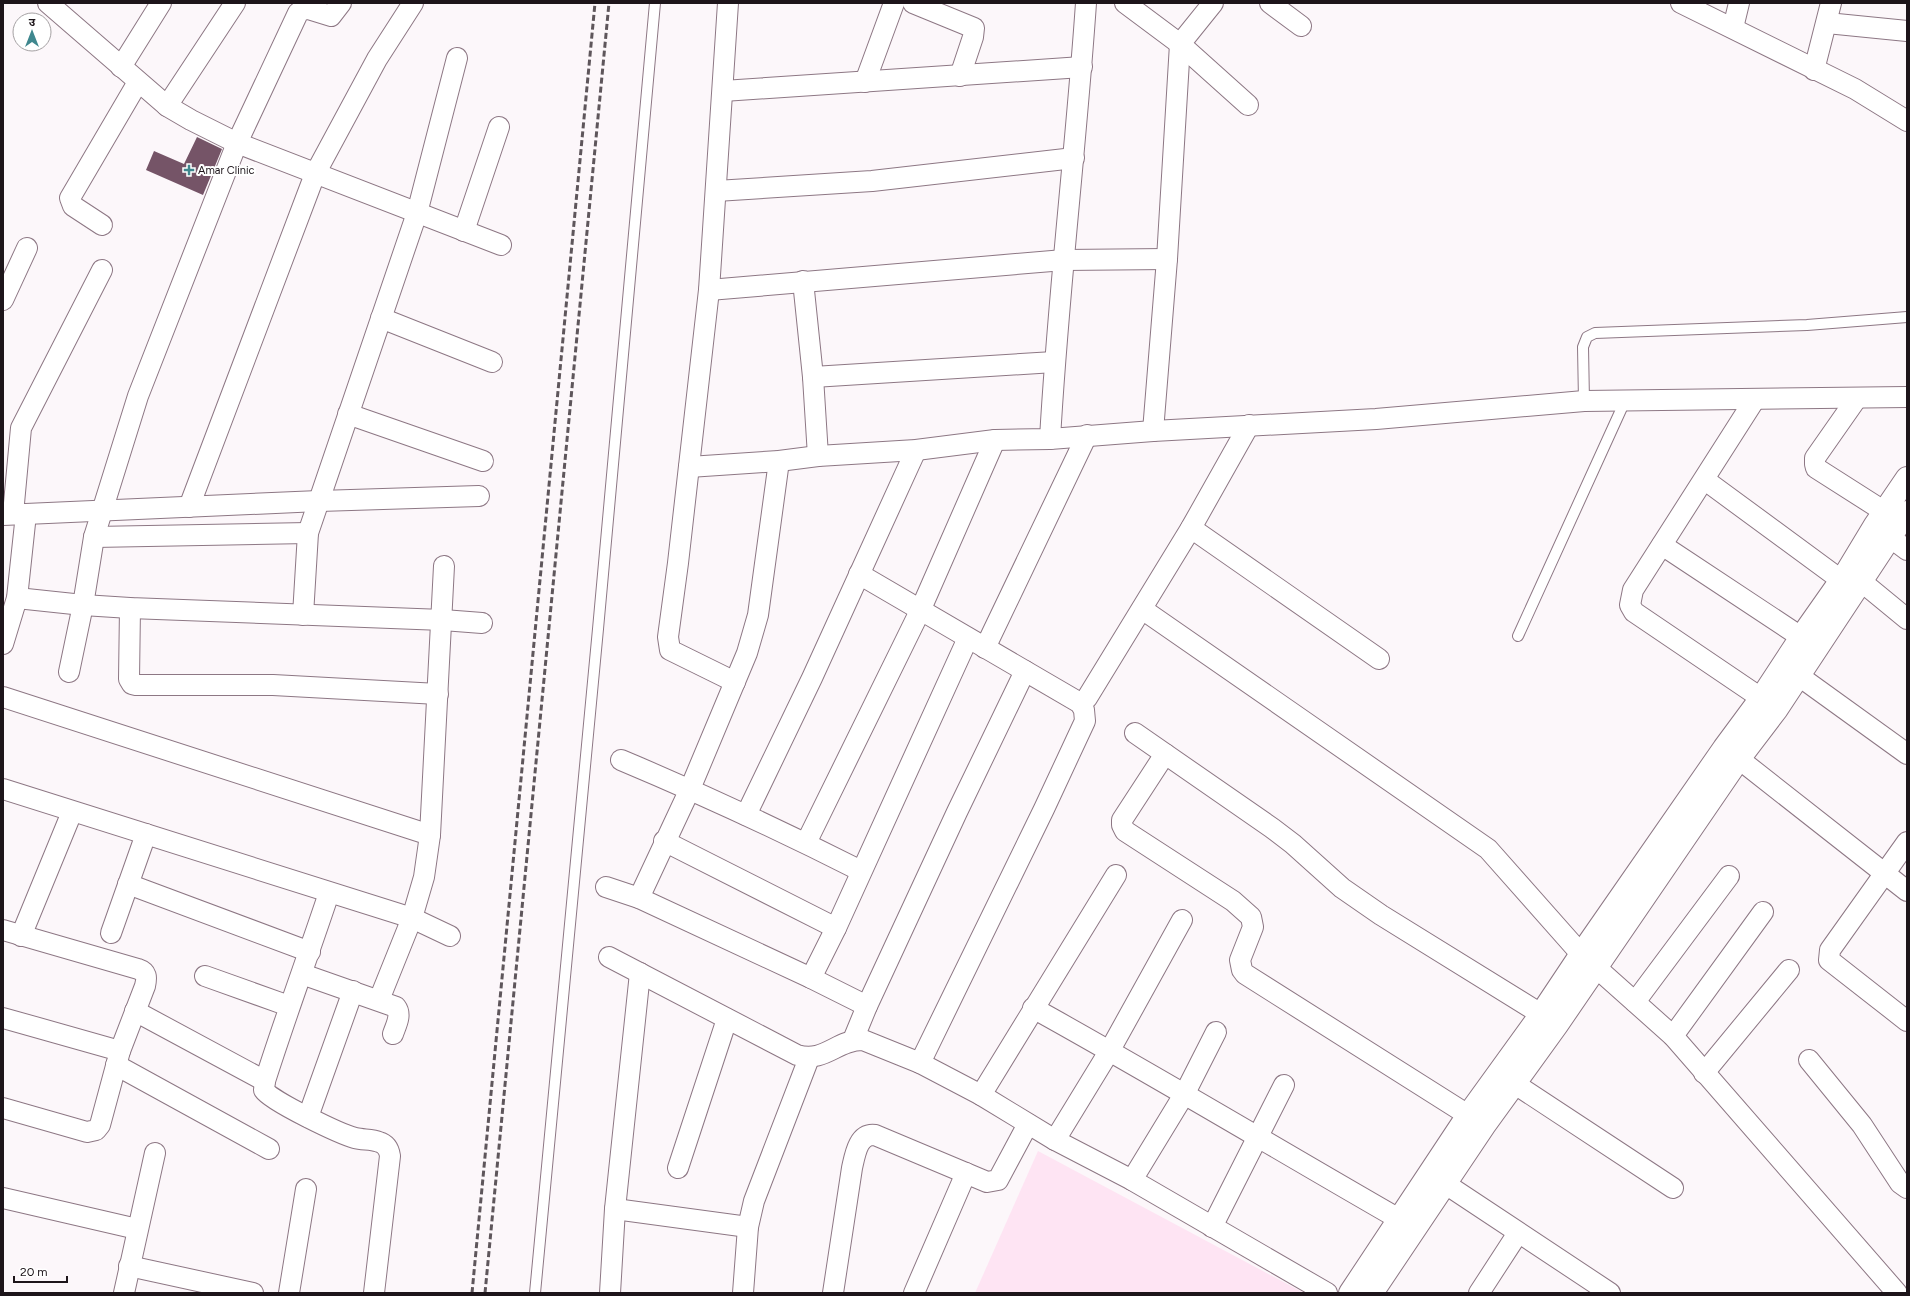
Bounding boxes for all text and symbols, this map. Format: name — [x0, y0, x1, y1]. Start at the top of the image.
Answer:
north arrow — [12, 12, 52, 52]
text: उ — [29, 16, 36, 29]
marker: Amar Clinic — [183, 164, 195, 176]
place label: Amar Clinic — [198, 164, 254, 177]
scale bar — [14, 1258, 67, 1284]
text: 20 m — [20, 1265, 48, 1279]

